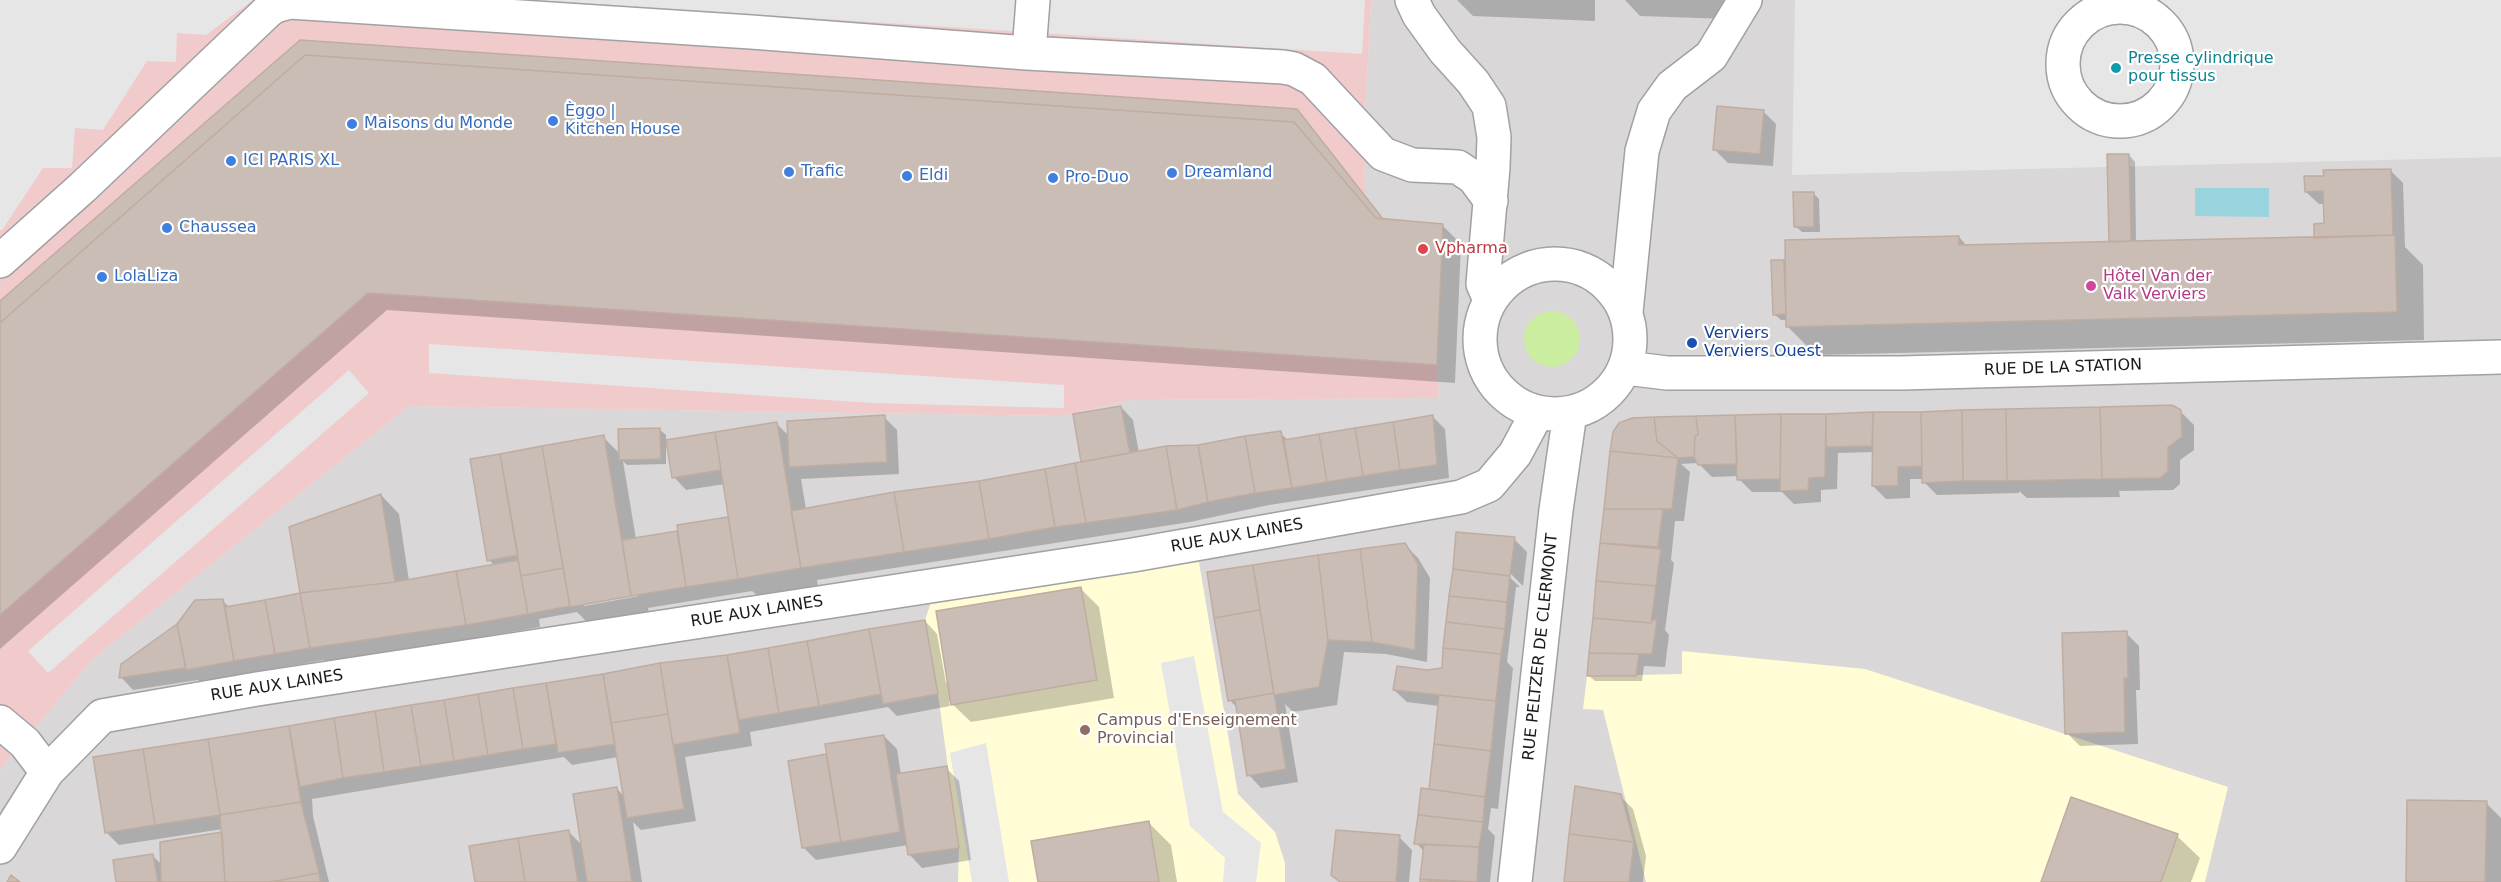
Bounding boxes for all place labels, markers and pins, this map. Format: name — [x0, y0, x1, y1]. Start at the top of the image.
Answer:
place label: Presse cylindrique pour tissus — [2128, 49, 2274, 87]
marker: Presse cylindrique pour tissus — [2109, 61, 2123, 75]
place label: Èggo | Kitchen House — [565, 102, 680, 140]
place label: Maisons du Monde — [364, 114, 513, 134]
marker: Èggo | Kitchen House — [546, 114, 560, 128]
marker: Maisons du Monde — [345, 117, 359, 131]
place label: ICI PARIS XL — [243, 151, 339, 171]
marker: ICI PARIS XL — [224, 154, 238, 168]
place label: Trafic — [801, 162, 844, 182]
place label: Dreamland — [1184, 163, 1272, 183]
marker: Trafic — [782, 165, 796, 179]
place label: Eldi — [919, 166, 948, 186]
marker: Dreamland — [1165, 166, 1179, 180]
place label: Pro-Duo — [1065, 168, 1129, 188]
marker: Eldi — [900, 169, 914, 183]
marker: Pro-Duo — [1046, 171, 1060, 185]
place label: Chaussea — [179, 218, 257, 238]
marker: Chaussea — [160, 221, 174, 235]
place label: Vpharma — [1435, 239, 1508, 259]
marker: Vpharma — [1416, 242, 1430, 256]
place label: LolaLiza — [114, 267, 178, 287]
place label: Hôtel Van der Valk Verviers — [2103, 267, 2212, 305]
marker: LolaLiza — [95, 270, 109, 284]
marker: Hôtel Van der Valk Verviers — [2084, 279, 2098, 293]
place label: Verviers Verviers Ouest — [1704, 324, 1821, 362]
marker: Verviers Verviers Ouest — [1685, 336, 1699, 350]
place label: Campus d'Enseignement Provincial — [1097, 711, 1297, 749]
marker: Campus d'Enseignement Provincial — [1078, 723, 1092, 737]

